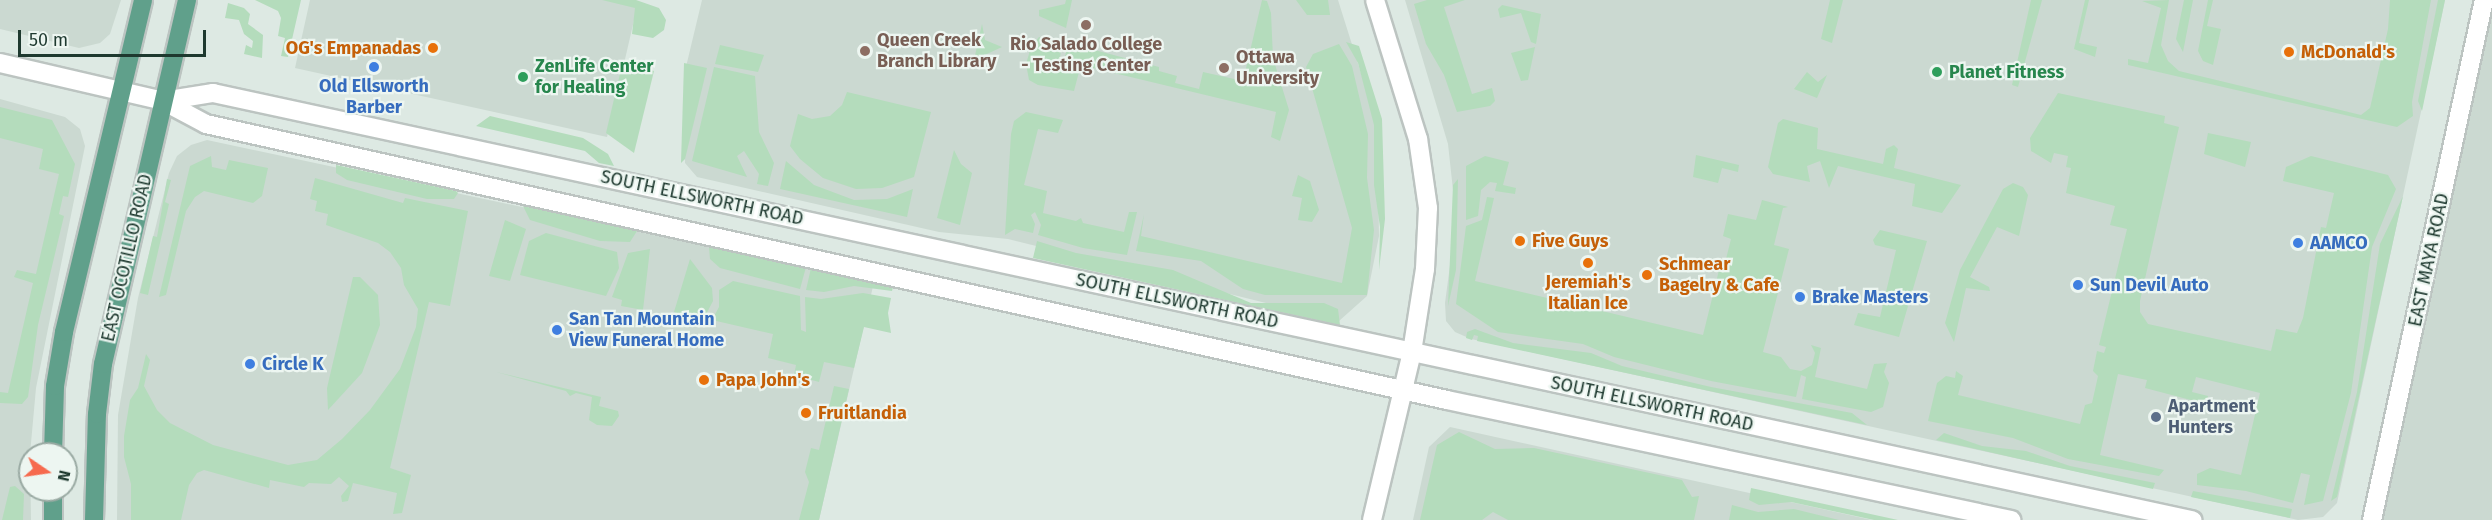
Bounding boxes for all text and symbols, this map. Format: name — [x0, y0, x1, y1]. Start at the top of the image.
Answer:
scale bar — [21, 18, 208, 56]
marker: Rio Salado College - Testing Center — [1079, 18, 1093, 32]
text: 50 m — [29, 29, 68, 51]
place label: Queen Creek Branch Library — [877, 30, 996, 72]
place label: Rio Salado College - Testing Center — [1010, 34, 1162, 76]
place label: OG's Empanadas — [286, 37, 421, 59]
marker: OG's Empanadas — [426, 41, 440, 55]
place label: McDonald's — [2301, 41, 2395, 63]
marker: Queen Creek Branch Library — [858, 44, 872, 58]
marker: McDonald's — [2282, 45, 2296, 59]
place label: Ottawa University — [1236, 47, 1319, 90]
place label: ZenLife Center for Healing — [535, 56, 654, 98]
marker: Old Ellsworth Barber — [367, 60, 381, 74]
marker: Ottawa University — [1217, 61, 1231, 75]
place label: Planet Fitness — [1949, 61, 2064, 83]
marker: Planet Fitness — [1930, 65, 1944, 79]
marker: ZenLife Center for Healing — [516, 70, 530, 84]
place label: Old Ellsworth Barber — [319, 76, 429, 118]
street label: SOUTH ELLSWORTH ROAD — [599, 166, 805, 230]
street label: EAST OCOTILLO ROAD — [97, 172, 157, 344]
street label: EAST MAYA ROAD — [2404, 191, 2454, 329]
place label: Five Guys — [1532, 230, 1608, 252]
place label: AAMCO — [2310, 232, 2368, 254]
marker: Five Guys — [1513, 234, 1527, 248]
marker: AAMCO — [2291, 236, 2305, 250]
place label: Schmear Bagelry & Cafe — [1659, 254, 1780, 296]
marker: Jeremiah's Italian Ice — [1581, 256, 1595, 270]
marker: Schmear Bagelry & Cafe — [1640, 268, 1654, 282]
street label: SOUTH ELLSWORTH ROAD — [1074, 269, 1280, 333]
place label: Jeremiah's Italian Ice — [1545, 272, 1631, 314]
place label: Sun Devil Auto — [2090, 274, 2209, 296]
marker: Sun Devil Auto — [2071, 278, 2085, 292]
place label: Brake Masters — [1812, 286, 1928, 308]
marker: Brake Masters — [1793, 290, 1807, 304]
place label: San Tan Mountain View Funeral Home — [569, 309, 724, 352]
marker: San Tan Mountain View Funeral Home — [550, 323, 564, 337]
place label: Circle K — [262, 353, 324, 375]
marker: Circle K — [243, 357, 257, 371]
place label: Papa John's — [716, 369, 810, 391]
street label: SOUTH ELLSWORTH ROAD — [1549, 372, 1755, 436]
marker: Papa John's — [697, 373, 711, 387]
place label: Apartment Hunters — [2168, 396, 2256, 438]
place label: Fruitlandia — [818, 402, 907, 424]
marker: Fruitlandia — [799, 406, 813, 420]
marker: Apartment Hunters — [2149, 410, 2163, 424]
north arrow — [18, 442, 78, 502]
text: N — [54, 468, 75, 483]

